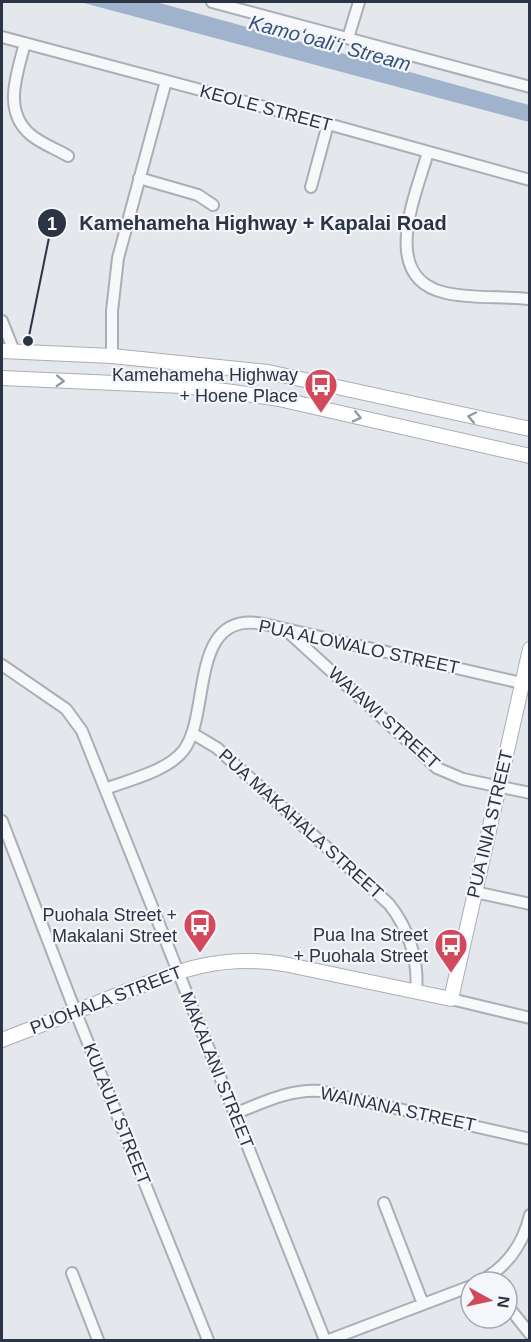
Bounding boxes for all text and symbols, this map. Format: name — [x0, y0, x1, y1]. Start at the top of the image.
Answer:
water label: Kamoʻoaliʻi Stream — [247, 11, 413, 75]
street label: KEOLE STREET — [198, 81, 334, 135]
callout: Kamehameha Highway + Kapalai Road — [37, 204, 458, 242]
text: Kamehameha Highway + Kapalai Road — [79, 212, 447, 234]
text: 1 — [47, 214, 57, 234]
place label: Kamehameha Highway + Hoene Place — [112, 365, 298, 406]
bus stop icon: Kamehameha Highway + Hoene Place — [303, 367, 339, 414]
one-way arrow — [55, 374, 64, 387]
one-way arrow — [352, 410, 362, 423]
one-way arrow — [468, 411, 478, 424]
street label: PUA ALOWALO STREET — [257, 616, 461, 678]
street label: WAIAWI STREET — [324, 663, 444, 773]
street label: PUA MAKAHALA STREET — [215, 745, 387, 903]
street label: PUA INIA STREET — [463, 748, 517, 900]
place label: Puohala Street + Makalani Street — [42, 905, 177, 946]
bus stop icon: Puohala Street + Makalani Street — [182, 907, 218, 954]
place label: Pua Ina Street + Puohala Street — [293, 925, 428, 966]
bus stop icon: Pua Ina Street + Puohala Street — [433, 927, 469, 974]
street label: PUOHALA STREET — [27, 962, 185, 1038]
street label: MAKALANI STREET — [176, 989, 258, 1151]
street label: KULAULI STREET — [79, 1040, 155, 1188]
street label: WAINANA STREET — [318, 1083, 478, 1135]
north arrow — [459, 1270, 519, 1330]
text: N — [494, 1295, 513, 1309]

